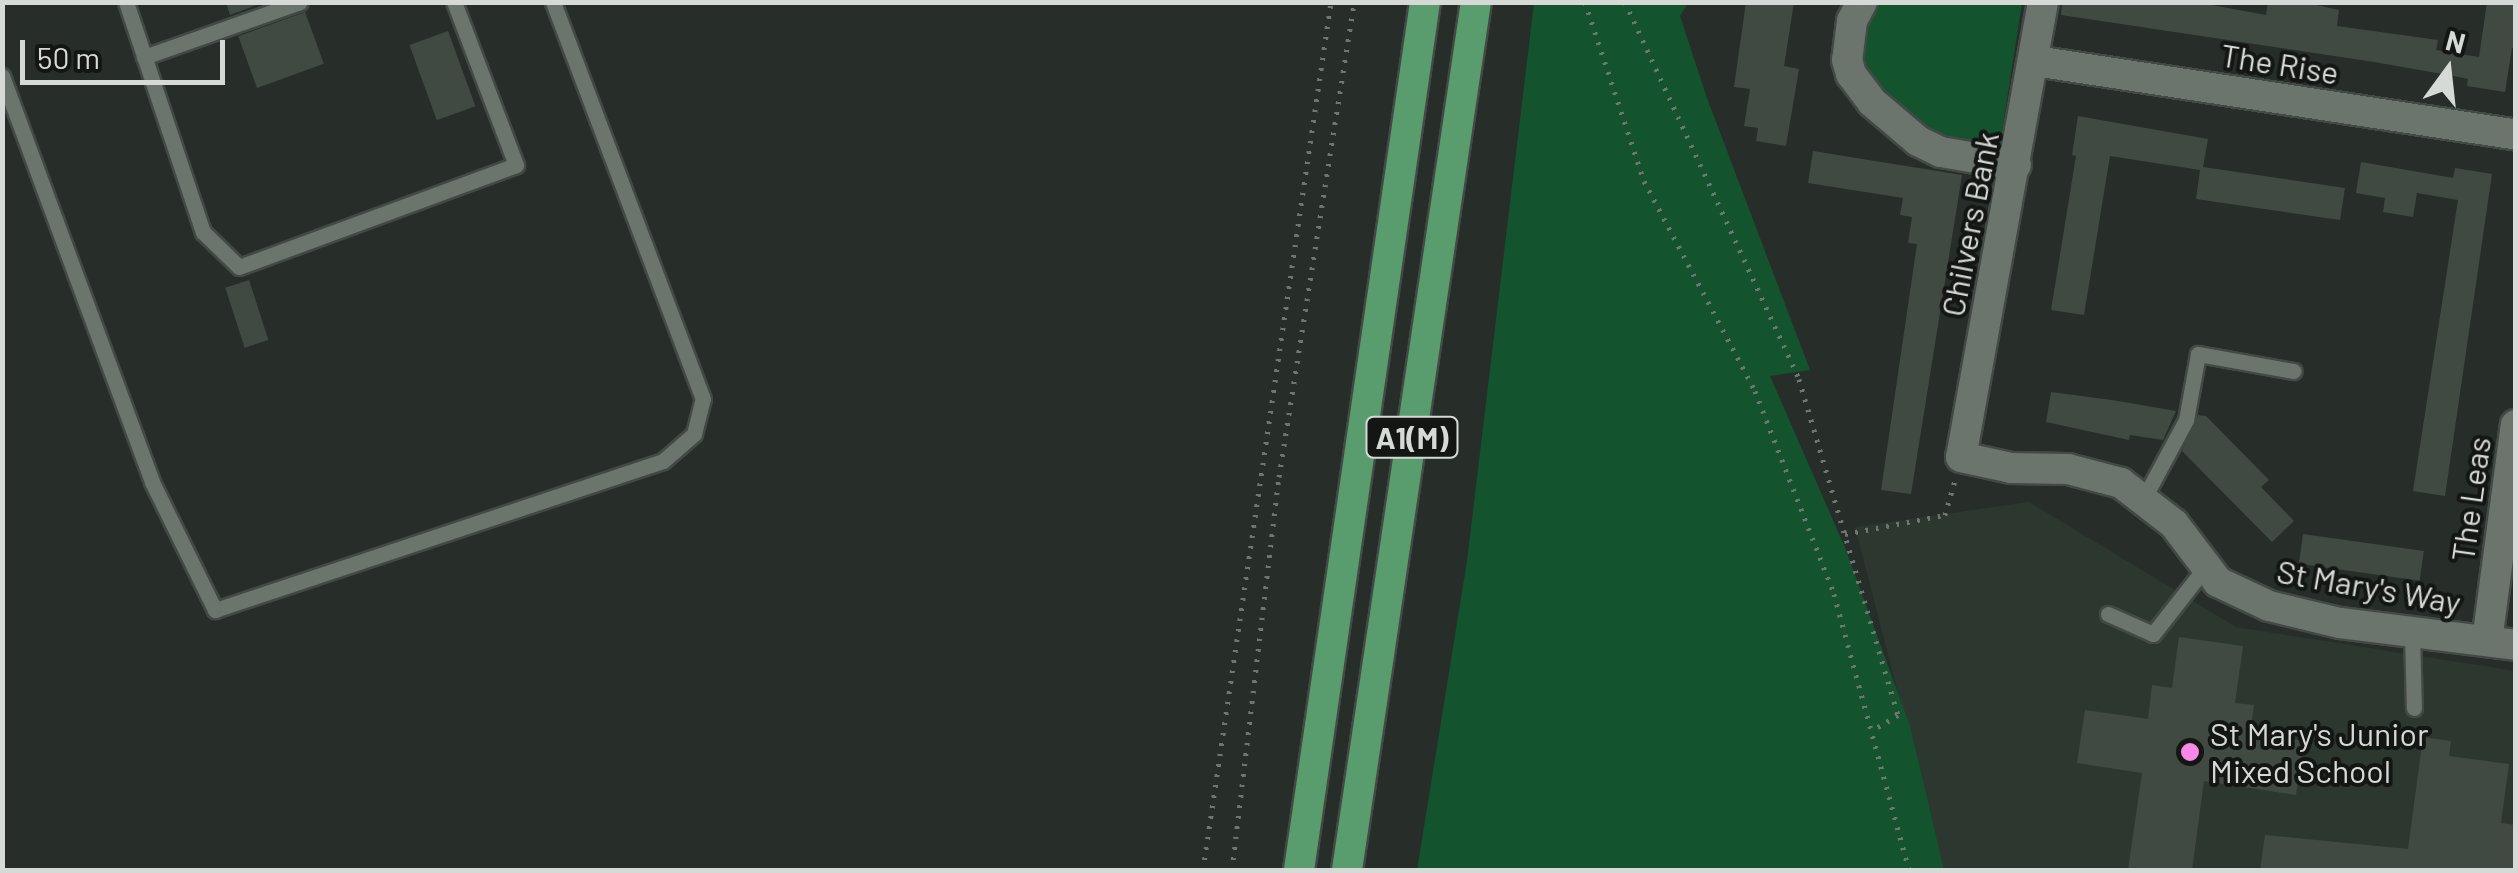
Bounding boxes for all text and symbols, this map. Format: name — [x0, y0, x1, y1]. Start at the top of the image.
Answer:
scale bar — [25, 20, 230, 82]
north arrow — [2398, 20, 2498, 120]
text: N — [2442, 22, 2469, 60]
street label: The Rise — [2218, 35, 2342, 91]
text: 50 m — [37, 39, 100, 75]
street label: Chilvers Bank — [1932, 129, 2006, 319]
road number: A1(M) — [1364, 412, 1460, 462]
street label: The Leas — [2442, 434, 2498, 564]
street label: St Mary's Way — [2274, 551, 2464, 621]
place label: St Mary's Junior Mixed School — [2210, 715, 2429, 790]
marker: St Mary's Junior Mixed School — [2179, 741, 2201, 763]

